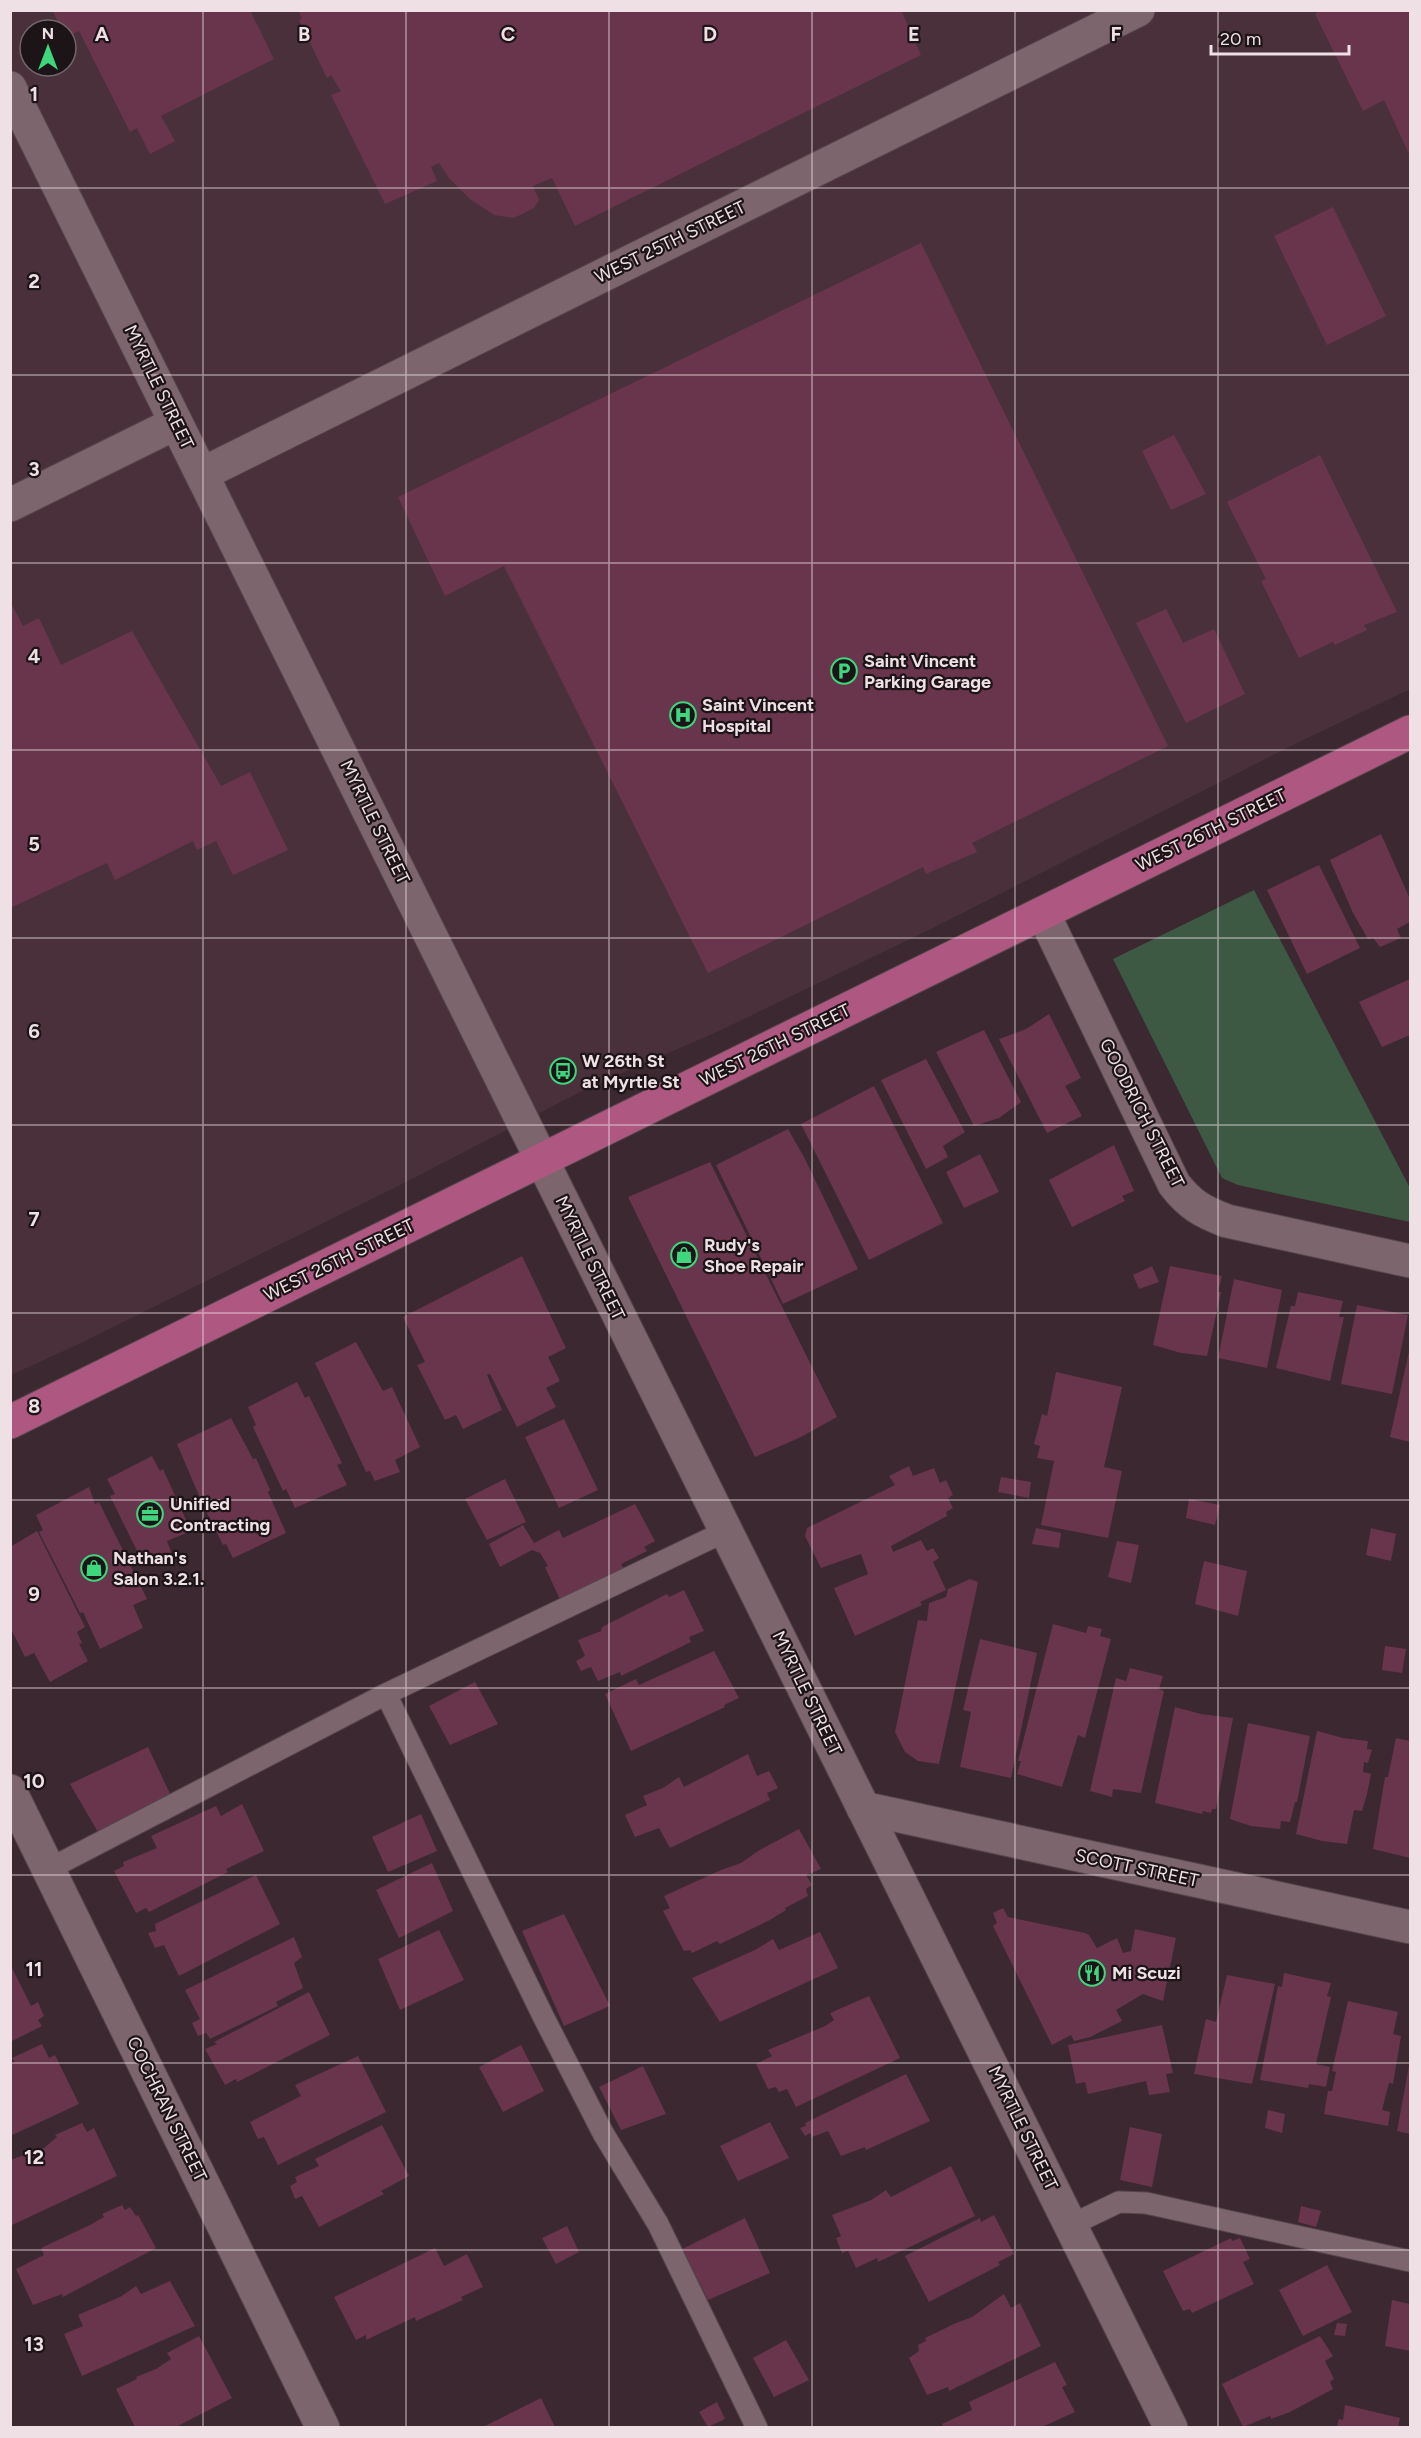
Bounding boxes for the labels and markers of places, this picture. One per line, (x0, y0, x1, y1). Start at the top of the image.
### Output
place label: Saint Vincent Parking Garage (864, 650, 991, 693)
parking icon: Saint Vincent Parking Garage (829, 656, 859, 686)
place label: Saint Vincent Hospital (702, 694, 814, 737)
hospital icon: Saint Vincent Hospital (668, 700, 698, 730)
place label: W 26th St at Myrtle St (582, 1050, 680, 1093)
bus stop icon: W 26th St at Myrtle St (548, 1056, 578, 1086)
place label: Rudy's Shoe Repair (704, 1234, 804, 1277)
shop icon: Rudy's Shoe Repair (669, 1240, 699, 1270)
place label: Unified Contracting (170, 1493, 270, 1536)
office icon: Unified Contracting (135, 1499, 165, 1529)
place label: Nathan's Salon 3.2.1. (113, 1547, 204, 1590)
shop icon: Nathan's Salon 3.2.1. (79, 1553, 109, 1583)
restaurant icon: Mi Scuzi (1077, 1958, 1107, 1988)
place label: Mi Scuzi (1112, 1962, 1181, 1984)

